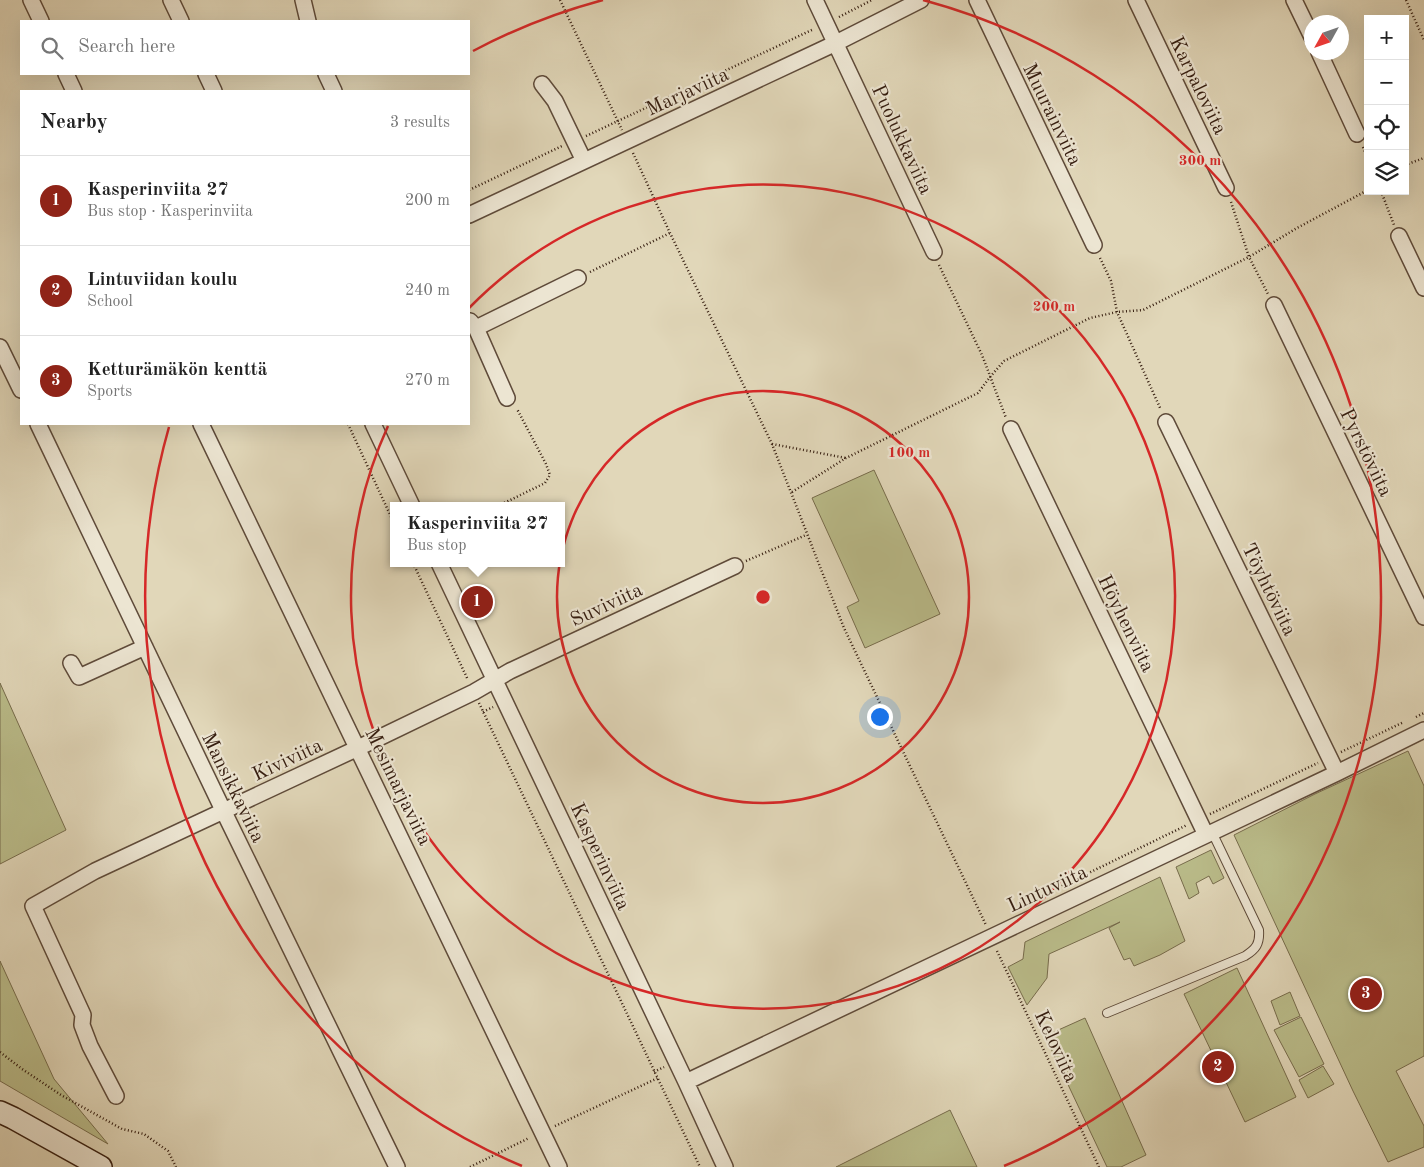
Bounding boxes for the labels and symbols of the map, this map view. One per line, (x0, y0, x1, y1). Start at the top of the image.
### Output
north arrow (1304, 15, 1349, 60)
street label: Karpaloviita (1165, 34, 1230, 138)
street label: Muurainviita (1018, 61, 1085, 169)
street label: Marjaviita (643, 65, 732, 121)
street label: Puolukkaviita (867, 82, 935, 198)
text: 300 m (1179, 154, 1221, 169)
text: 200 m (1033, 300, 1075, 315)
street label: Pyrstöviita (1335, 406, 1395, 500)
text: 100 m (888, 446, 930, 461)
street label: Töyhtöviita (1237, 541, 1299, 639)
street label: Höyhenviita (1093, 572, 1157, 676)
street label: Suviviita (568, 580, 646, 631)
pin: 1 (461, 583, 493, 621)
centre of rings (754, 588, 772, 606)
your location (867, 704, 893, 730)
street label: Mesimarjaviita (360, 725, 434, 849)
street label: Mansikkaviita (197, 730, 268, 846)
street label: Kiviviita (250, 736, 326, 786)
street label: Kasperinviita (566, 800, 633, 914)
street label: Lintuviita (1005, 863, 1091, 917)
pin: 3 (1350, 975, 1382, 1013)
street label: Keloviita (1030, 1008, 1081, 1086)
pin: 2 (1202, 1048, 1234, 1086)

